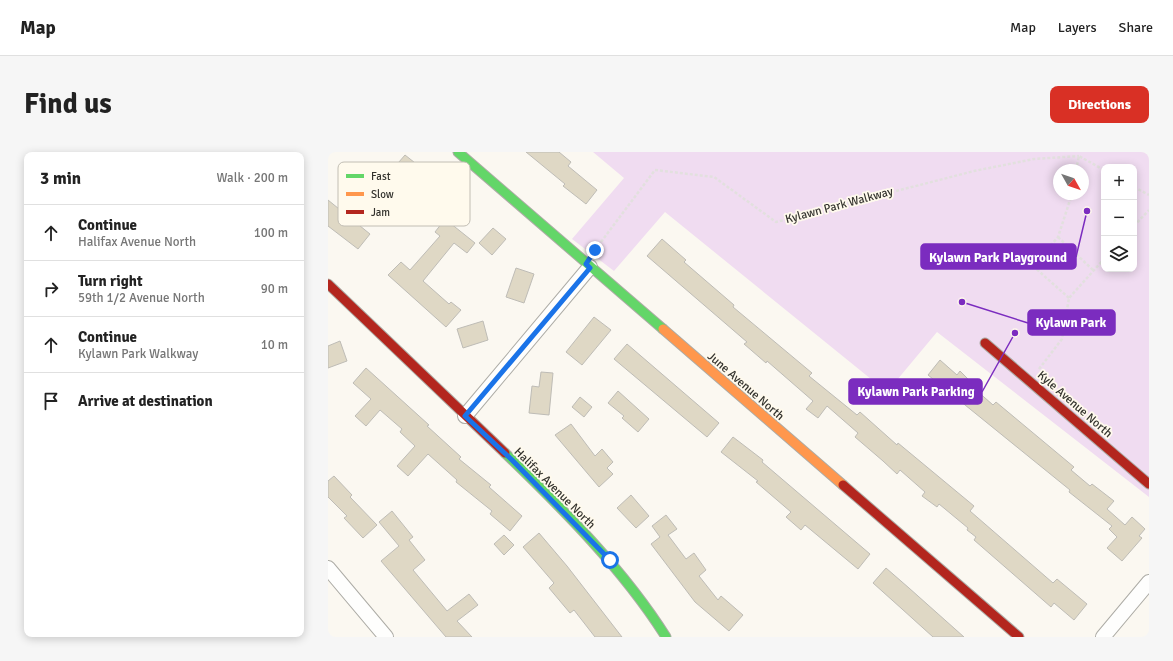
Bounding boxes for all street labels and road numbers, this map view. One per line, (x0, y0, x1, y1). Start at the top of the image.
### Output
street label: Kylawn Park Walkway (784, 184, 895, 227)
street label: June Avenue North (704, 349, 787, 424)
street label: Kyle Avenue North (1034, 368, 1115, 441)
street label: Halifax Avenue North (511, 444, 599, 532)

